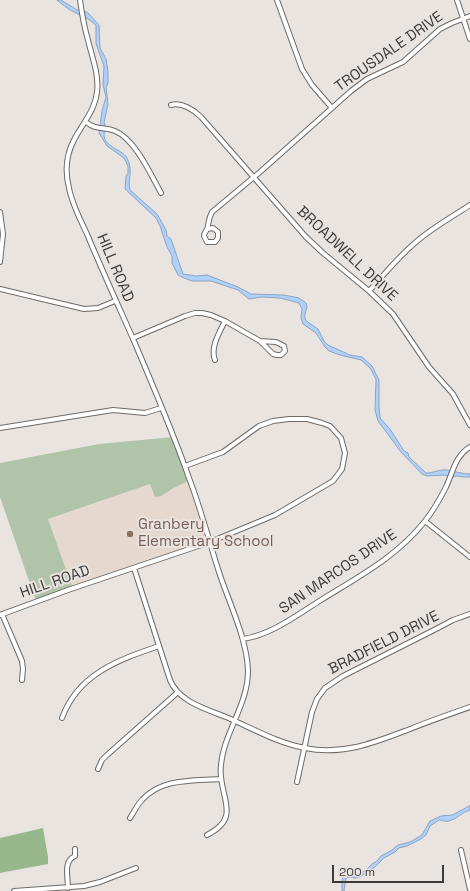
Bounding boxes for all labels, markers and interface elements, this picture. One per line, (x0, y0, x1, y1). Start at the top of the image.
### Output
street label: TROUSDALE DRIVE (331, 8, 447, 96)
street label: BROADWELL DRIVE (293, 203, 401, 305)
street label: HILL ROAD (93, 231, 137, 305)
place label: Granbery Elementary School (138, 516, 274, 551)
street label: SAN MARCOS DRIVE (276, 526, 400, 618)
marker: Granbery Elementary School (125, 529, 135, 539)
street label: HILL ROAD (18, 562, 92, 602)
street label: BRADFIELD DRIVE (326, 607, 442, 679)
scale bar (334, 857, 446, 883)
text: 200 m (339, 864, 375, 880)

